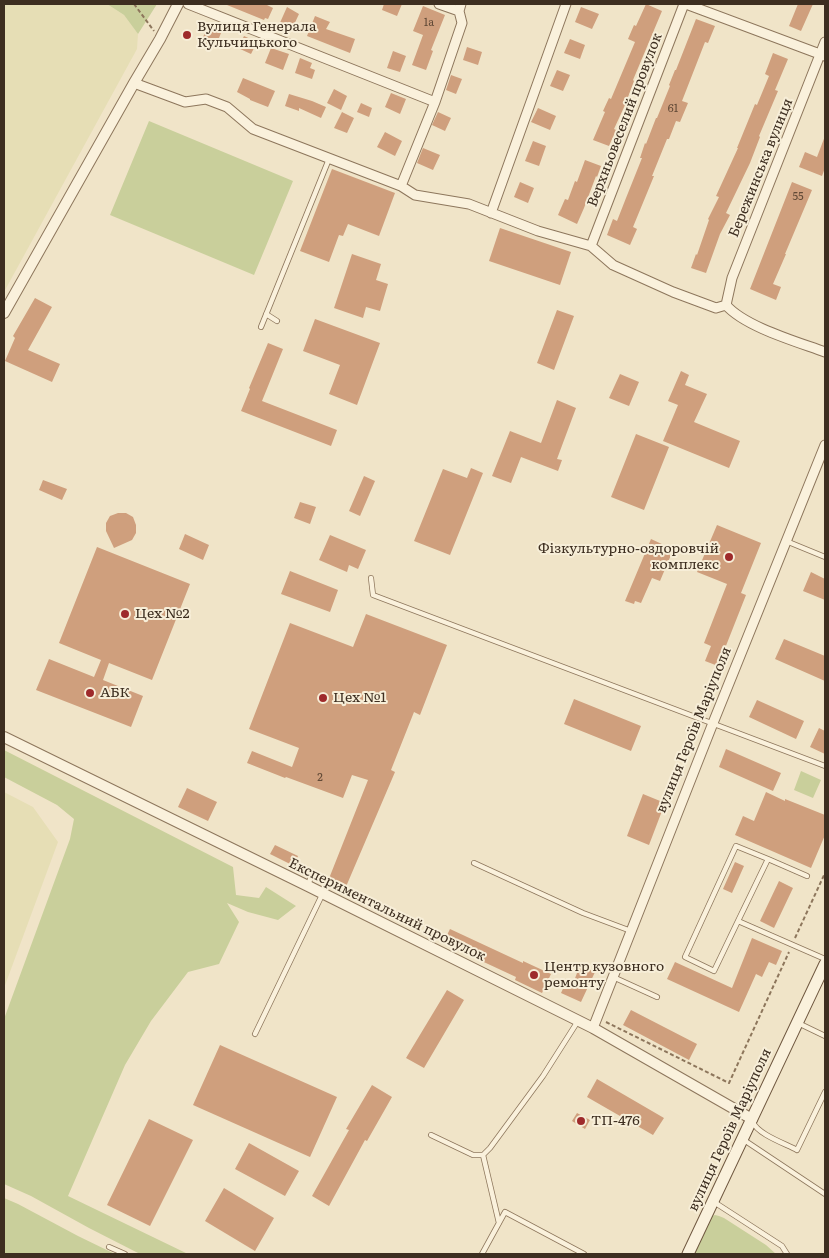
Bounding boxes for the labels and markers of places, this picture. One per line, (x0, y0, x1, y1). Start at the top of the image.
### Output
place label: Вулиця Генерала Кульчицького (197, 19, 316, 52)
marker: Вулиця Генерала Кульчицького (181, 29, 193, 41)
place label: Фізкультурно-оздоровчій комплекс (538, 541, 719, 574)
marker: Фізкультурно-оздоровчій комплекс (723, 551, 735, 563)
place label: Цех №2 (135, 606, 190, 622)
marker: Цех №2 (119, 608, 131, 620)
place label: АБК (100, 685, 130, 701)
marker: АБК (84, 687, 96, 699)
place label: Цех №1 (333, 690, 386, 706)
marker: Цех №1 (317, 692, 329, 704)
place label: Центр кузовного ремонту (544, 959, 664, 992)
marker: Центр кузовного ремонту (528, 969, 540, 981)
place label: ТП-476 (591, 1113, 640, 1129)
marker: ТП-476 (575, 1115, 587, 1127)

